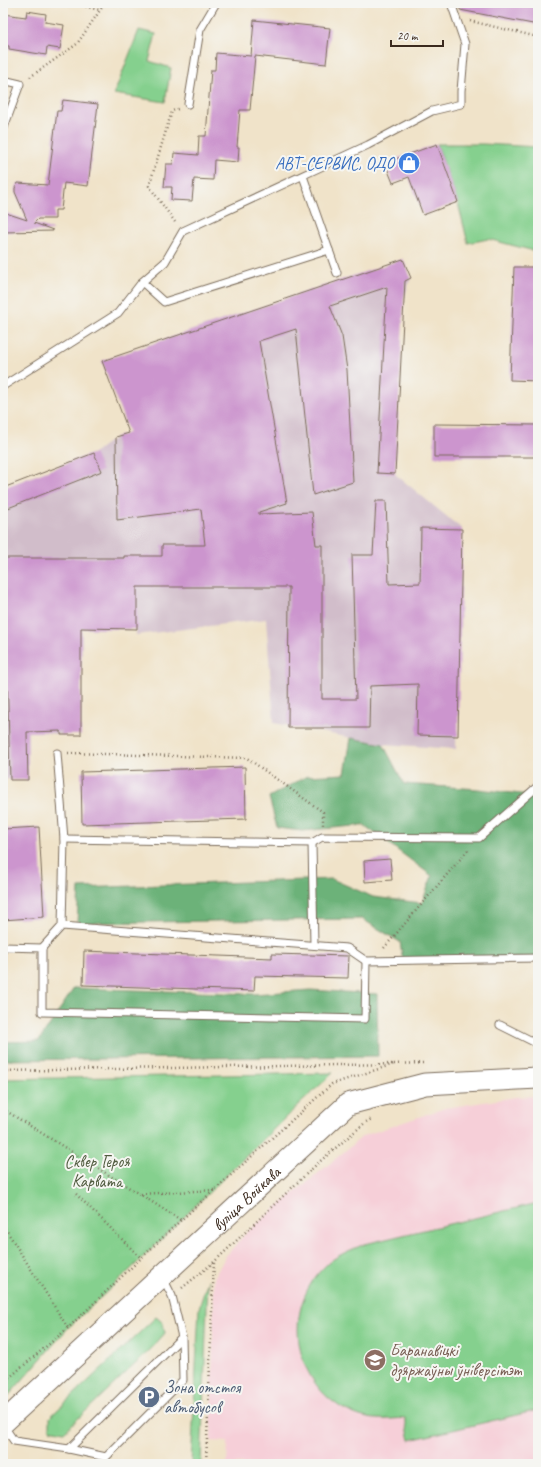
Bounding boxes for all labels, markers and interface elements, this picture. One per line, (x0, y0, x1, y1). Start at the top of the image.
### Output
scale bar (391, 22, 443, 48)
text: 20 m (397, 28, 419, 44)
shop icon: АВТ-СЕРВИС, ОДО (396, 150, 422, 176)
place label: АВТ-СЕРВИС, ОДО (275, 153, 396, 174)
park label: Сквер Героя Карвата (65, 1151, 130, 1192)
street label: вуліца Войкава (208, 1161, 286, 1235)
place label: Баранавіцкі дзяржаўны ўніверсітэт (390, 1340, 523, 1382)
school or university icon: Баранавіцкі дзяржаўны ўніверсітэт (362, 1347, 388, 1373)
place label: Зона отстоя автобусов (164, 1377, 242, 1418)
parking icon: Зона отстоя автобусов (136, 1384, 162, 1410)

